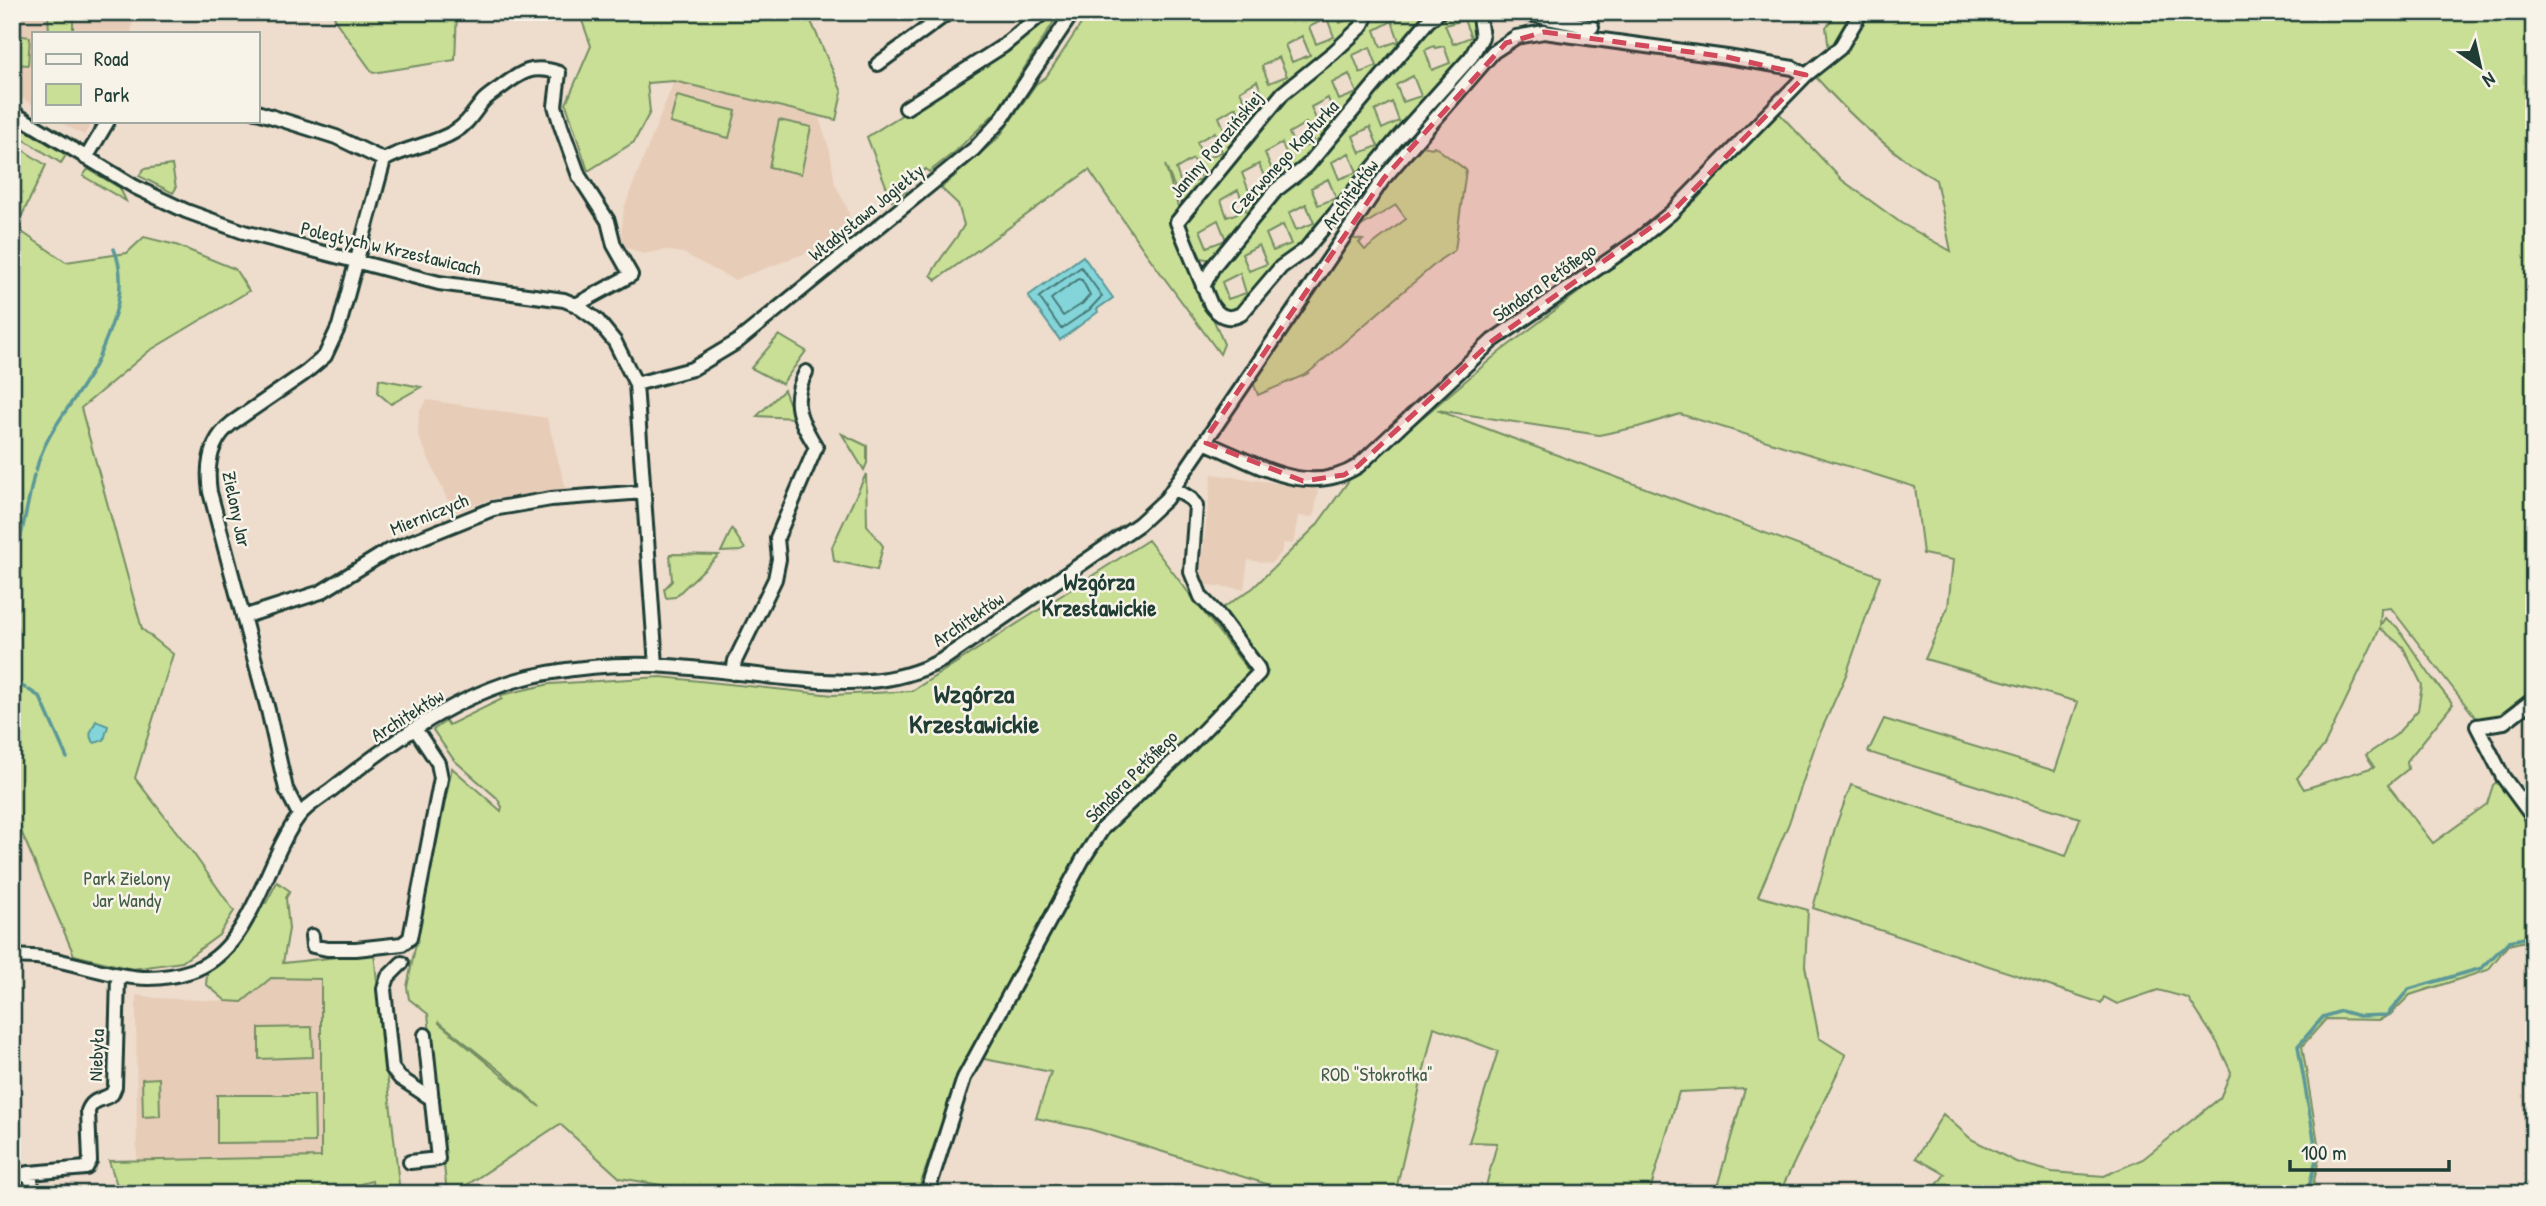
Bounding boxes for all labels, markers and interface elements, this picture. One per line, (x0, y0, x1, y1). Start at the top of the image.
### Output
legend (32, 32, 259, 122)
north arrow (2444, 32, 2514, 102)
text: Road (94, 44, 128, 73)
text: N (2478, 66, 2501, 94)
text: Park (94, 80, 129, 109)
street label: Janiny Porazińskiej (1164, 85, 1268, 203)
street label: Czerwonego Kapturka (1224, 93, 1345, 220)
street label: Architektów (1316, 153, 1384, 234)
street label: Władysława Jagiełły (803, 157, 929, 267)
street label: Poległych w Krzesławicach (298, 215, 484, 281)
street label: Sándora Petőfiego (1487, 236, 1601, 327)
street label: Zielony Jar (216, 469, 258, 550)
street label: Mierniczych (386, 487, 472, 541)
district label: Wzgórza Krzesławickie (1041, 566, 1157, 623)
street label: Architektów (927, 585, 1009, 652)
district label: Wzgórza Krzesławickie (909, 676, 1040, 741)
street label: Architektów (366, 682, 448, 748)
street label: Sándora Petőfiego (1079, 724, 1183, 828)
park label: Park Zielony Jar Wandy (84, 865, 170, 913)
street label: Niebyła (82, 1028, 110, 1082)
park label: ROD "Stokrotka" (1321, 1061, 1433, 1087)
scale bar (2290, 1129, 2450, 1173)
text: 100 m (2301, 1138, 2347, 1167)

